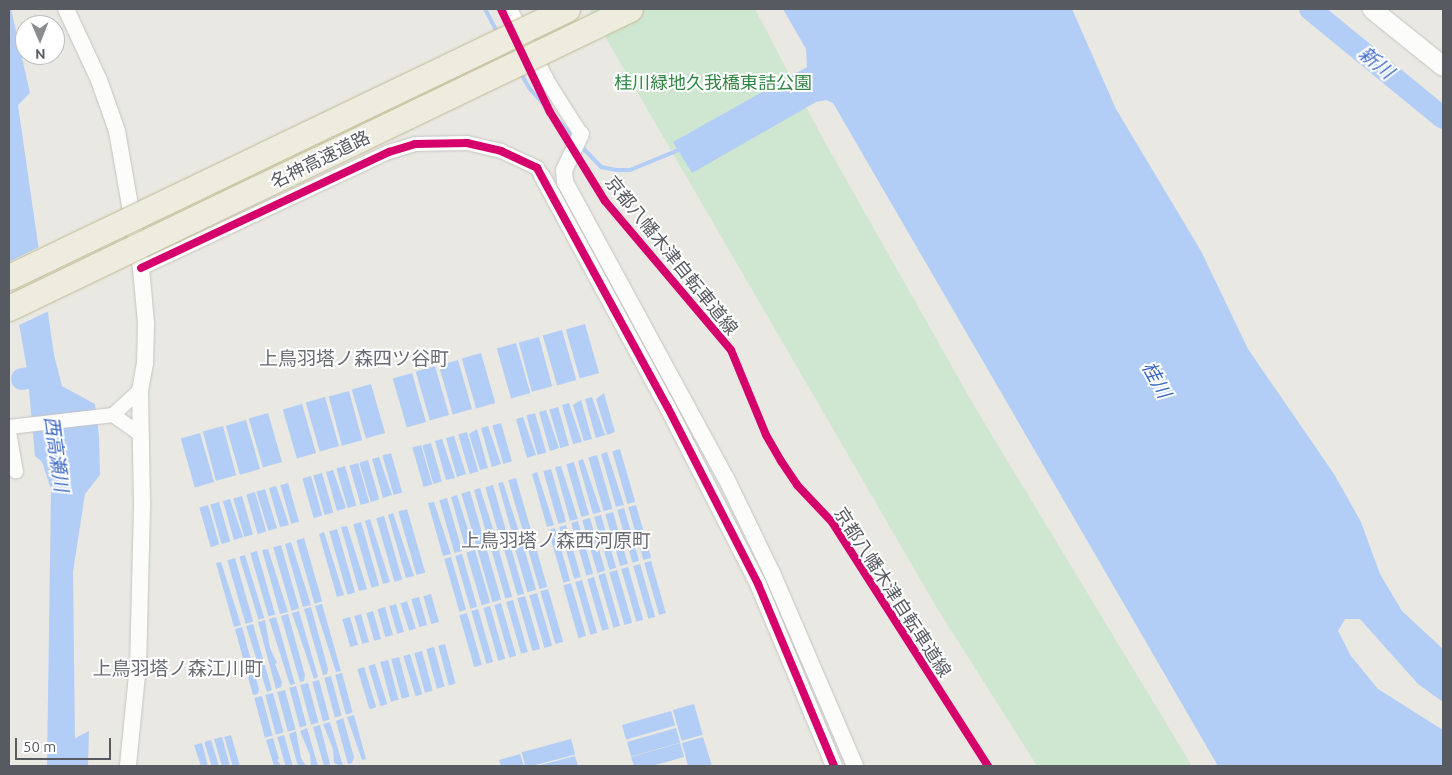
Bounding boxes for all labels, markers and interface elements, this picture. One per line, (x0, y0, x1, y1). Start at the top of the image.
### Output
north arrow (15, 15, 65, 65)
water label: 新川 (1354, 42, 1398, 84)
text: N (35, 46, 46, 62)
park label: 桂川緑地久我橋東詰公園 (614, 71, 812, 93)
street label: 名神高速道路 (267, 126, 373, 192)
street label: 京都八幡木津自転車道線 (601, 171, 743, 339)
district label: 上鳥羽塔ノ森四ツ谷町 (259, 348, 449, 370)
water label: 桂川 (1137, 358, 1175, 402)
water label: 西高瀬川 (39, 415, 73, 493)
street label: 京都八幡木津自転車道線 (830, 503, 956, 681)
district label: 上鳥羽塔ノ森西河原町 (461, 530, 651, 552)
district label: 上鳥羽塔ノ森江川町 (93, 658, 263, 680)
scale bar (18, 728, 114, 760)
text: 50 m (23, 738, 56, 755)

